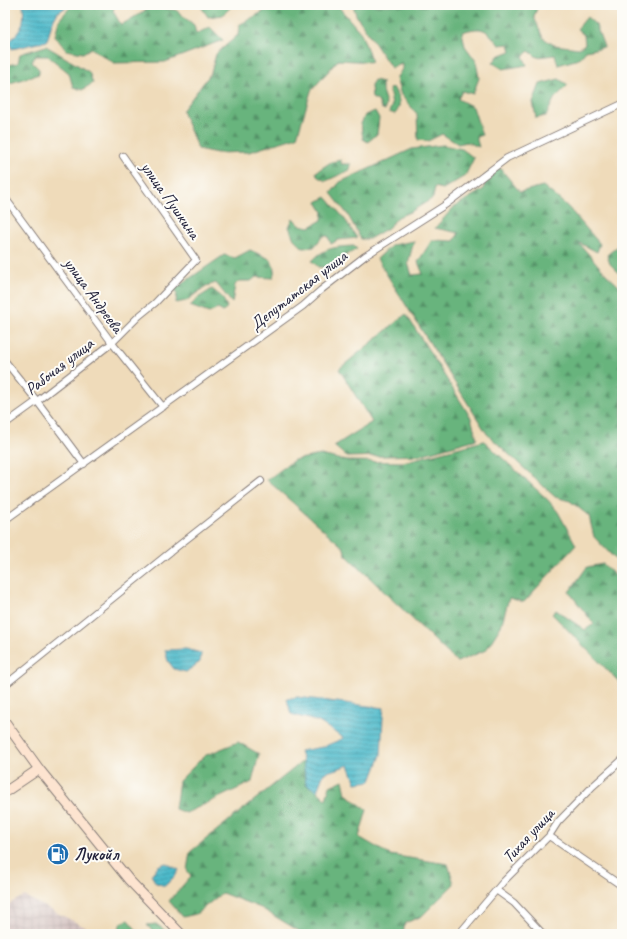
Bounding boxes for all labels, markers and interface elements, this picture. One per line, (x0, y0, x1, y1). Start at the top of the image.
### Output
street label: улица Пушкина (136, 157, 206, 245)
street label: Депутатская улица (245, 245, 352, 335)
street label: улица Андреева (59, 253, 129, 339)
street label: Рабочая улица (21, 332, 99, 400)
street label: Тихая улица (498, 802, 560, 867)
fuel station icon: Лукойл (45, 841, 71, 867)
place label: Лукойл (74, 844, 120, 865)

